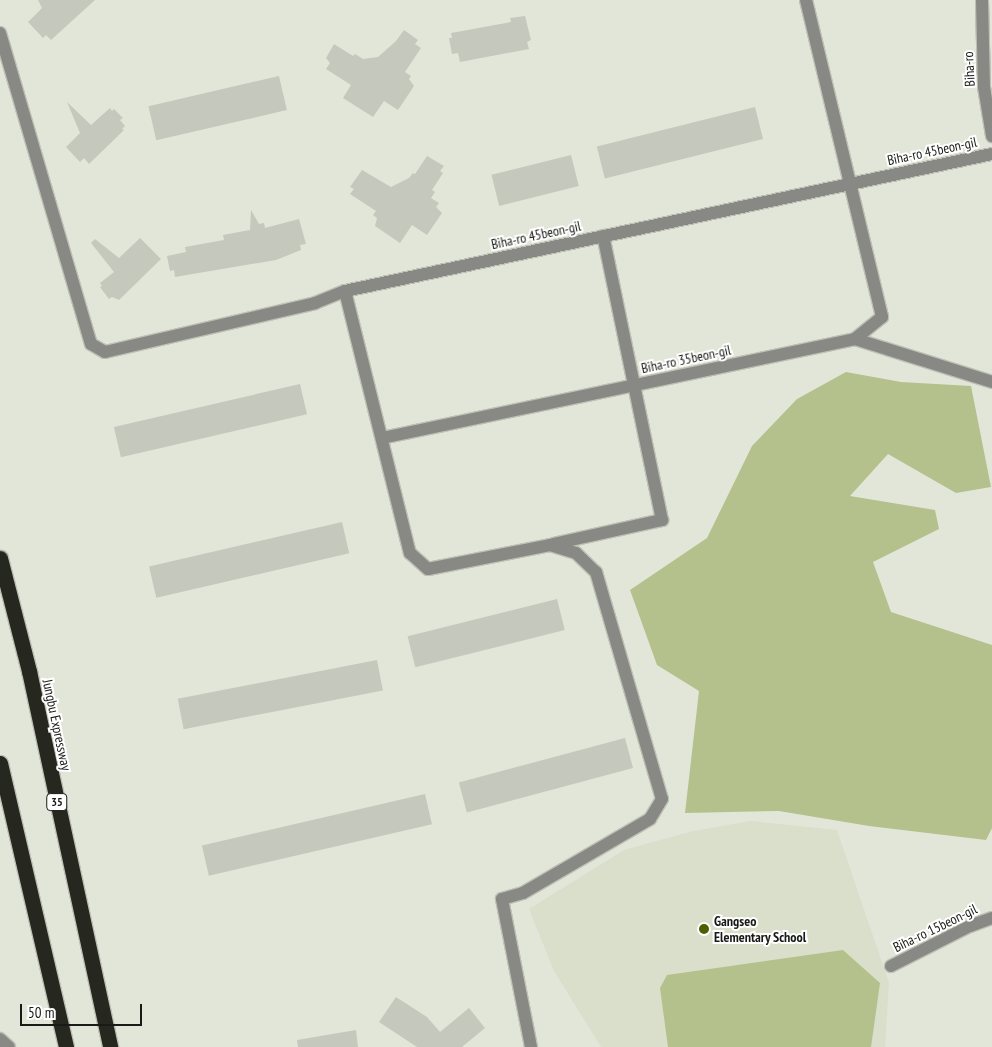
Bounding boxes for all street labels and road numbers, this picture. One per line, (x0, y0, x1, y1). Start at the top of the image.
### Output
street label: Biha-ro (960, 51, 978, 87)
street label: Biha-ro 45beon-gil (886, 133, 978, 169)
street label: Biha-ro 45beon-gil (490, 217, 582, 253)
street label: Biha-ro 35beon-gil (640, 341, 732, 377)
street label: Jungbu Expressway (39, 678, 75, 772)
road number: 35 (46, 792, 68, 812)
street label: Biha-ro 15beon-gil (890, 900, 980, 956)

